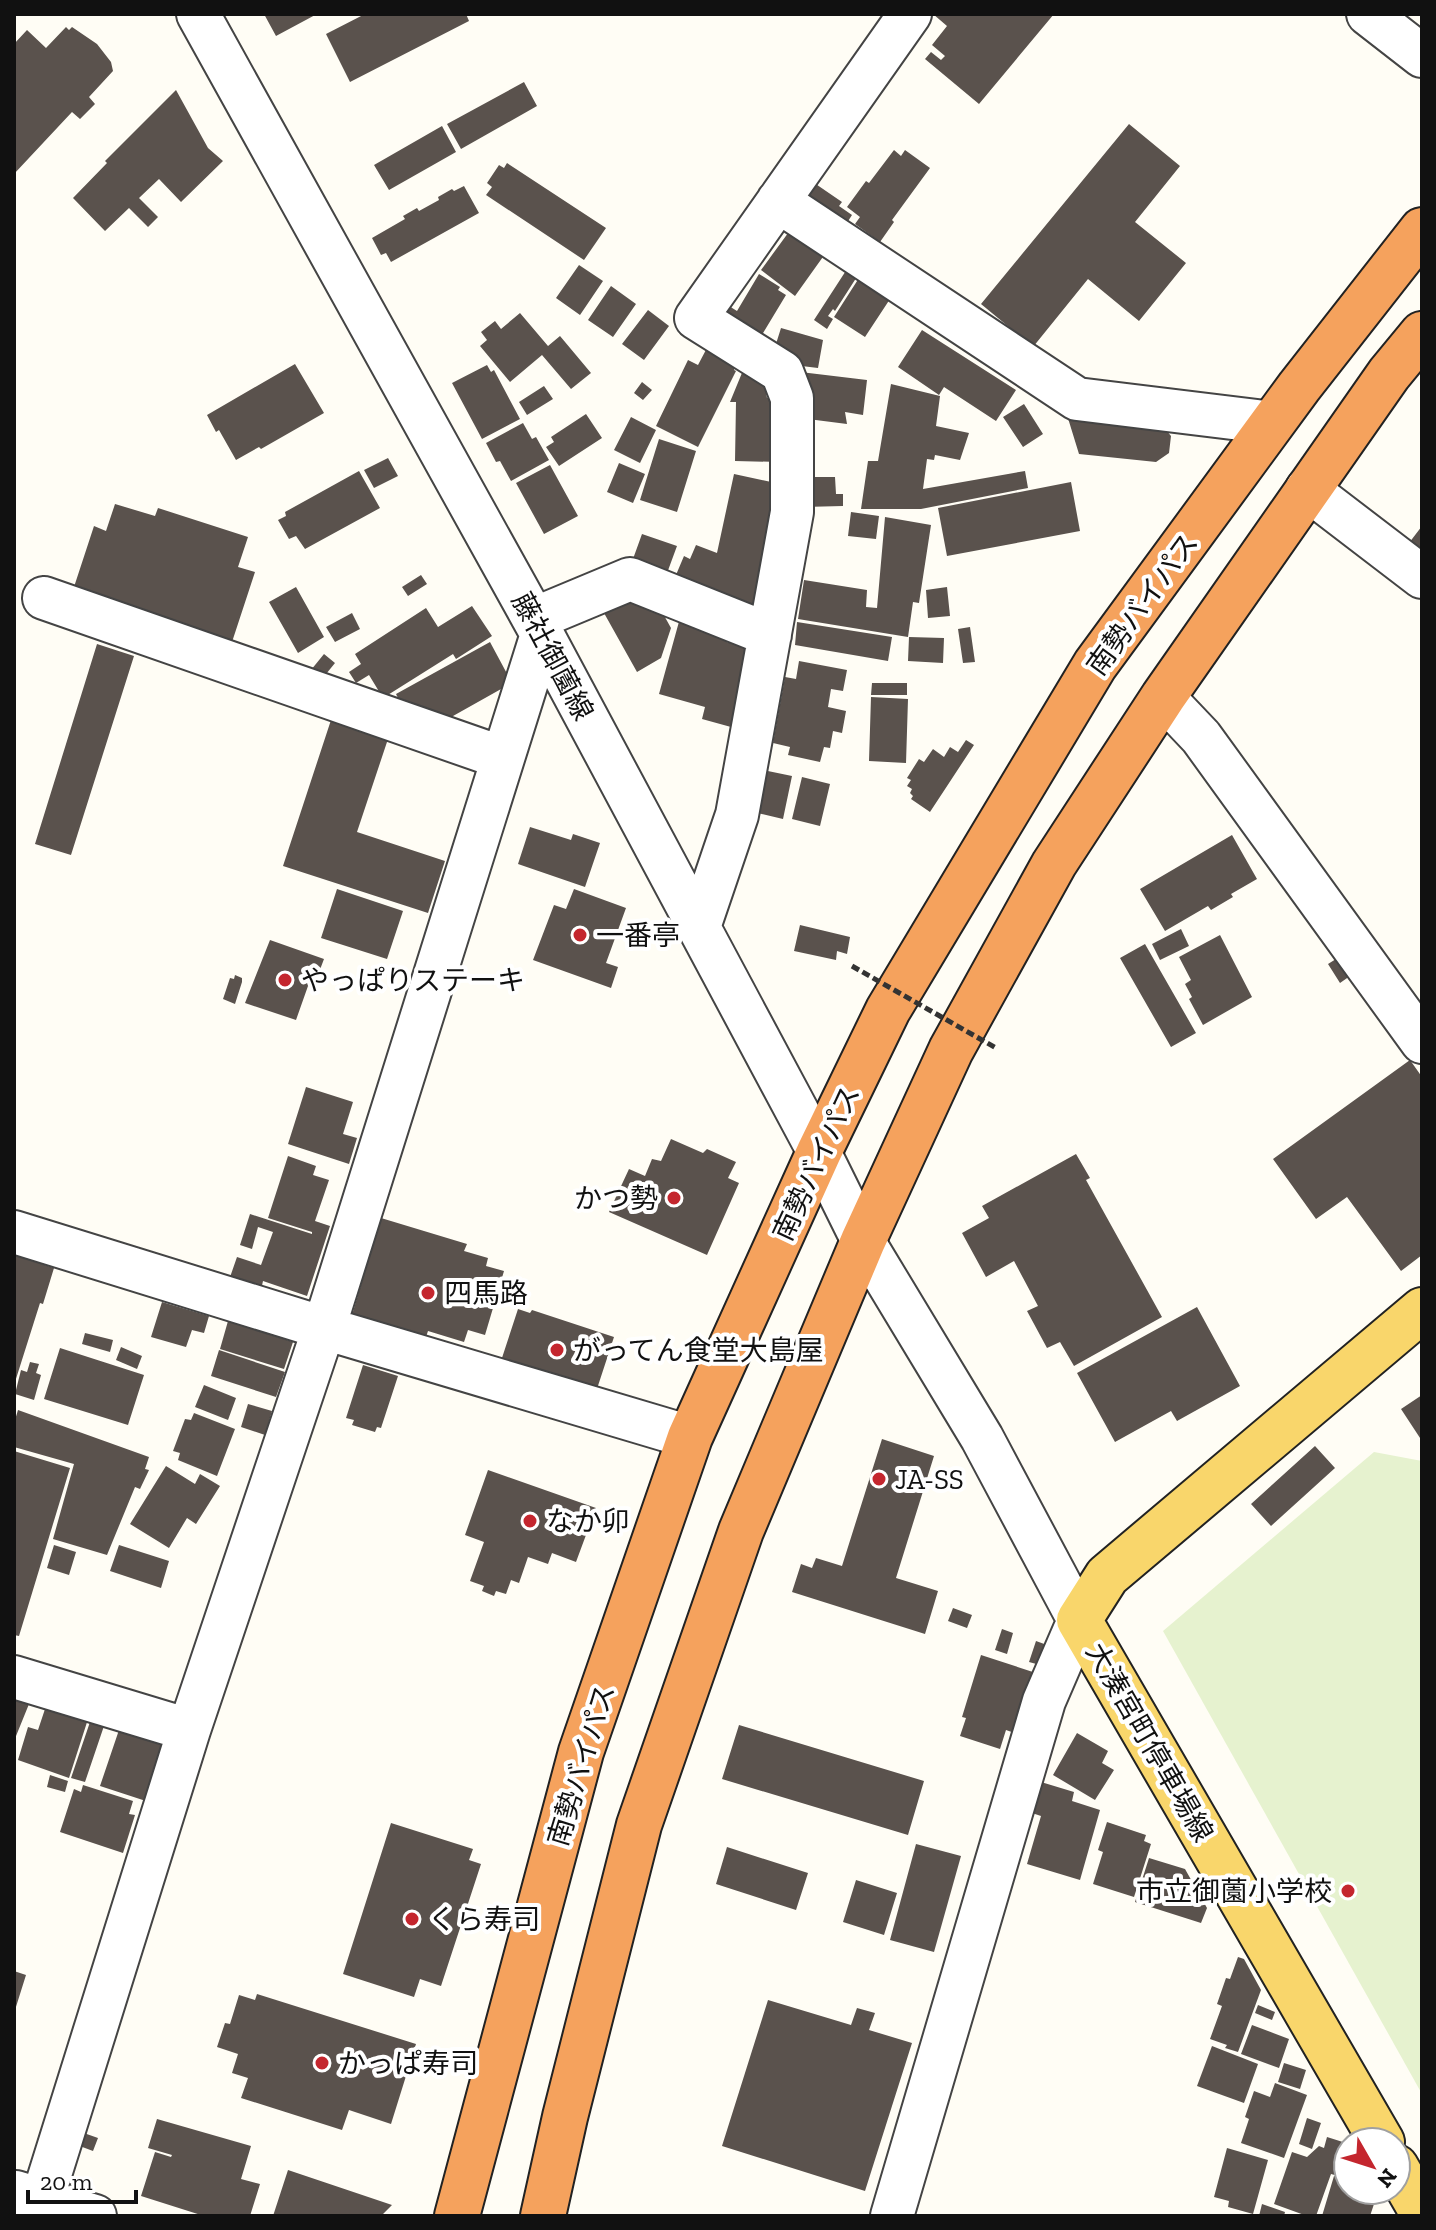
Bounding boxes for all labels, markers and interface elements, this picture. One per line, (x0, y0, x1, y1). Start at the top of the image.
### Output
street label: 南勢バイパス (1080, 527, 1205, 682)
street label: 藤社御薗線 (505, 587, 600, 726)
place label: 一番亭 (596, 919, 680, 952)
marker: 一番亭 (571, 926, 589, 944)
place label: やっぱりステーキ (301, 964, 525, 997)
marker: やっぱりステーキ (276, 971, 294, 989)
street label: 南勢バイパス (766, 1080, 867, 1246)
place label: かつ勢 (574, 1182, 658, 1215)
marker: かつ勢 (665, 1189, 683, 1207)
place label: 四馬路 (444, 1277, 528, 1310)
marker: 四馬路 (419, 1284, 437, 1302)
place label: がってん食堂大島屋 (573, 1334, 824, 1367)
marker: がってん食堂大島屋 (548, 1341, 566, 1359)
place label: JA-SS (895, 1463, 964, 1496)
marker: JA-SS (870, 1470, 888, 1488)
place label: なか卯 (546, 1505, 630, 1538)
marker: なか卯 (521, 1512, 539, 1530)
street label: 大湊宮町停車場線 (1079, 1637, 1220, 1848)
street label: 南勢バイパス (541, 1680, 622, 1850)
place label: 市立御薗小学校 (1136, 1875, 1332, 1908)
marker: 市立御薗小学校 (1339, 1882, 1357, 1900)
place label: くら寿司 (428, 1903, 540, 1936)
marker: くら寿司 (403, 1910, 421, 1928)
place label: かっぱ寿司 (338, 2047, 478, 2080)
marker: かっぱ寿司 (313, 2054, 331, 2072)
north arrow (1332, 2126, 1412, 2206)
scale bar (28, 2154, 136, 2204)
text: N (1371, 2163, 1403, 2193)
text: 20 m (40, 2167, 93, 2196)

